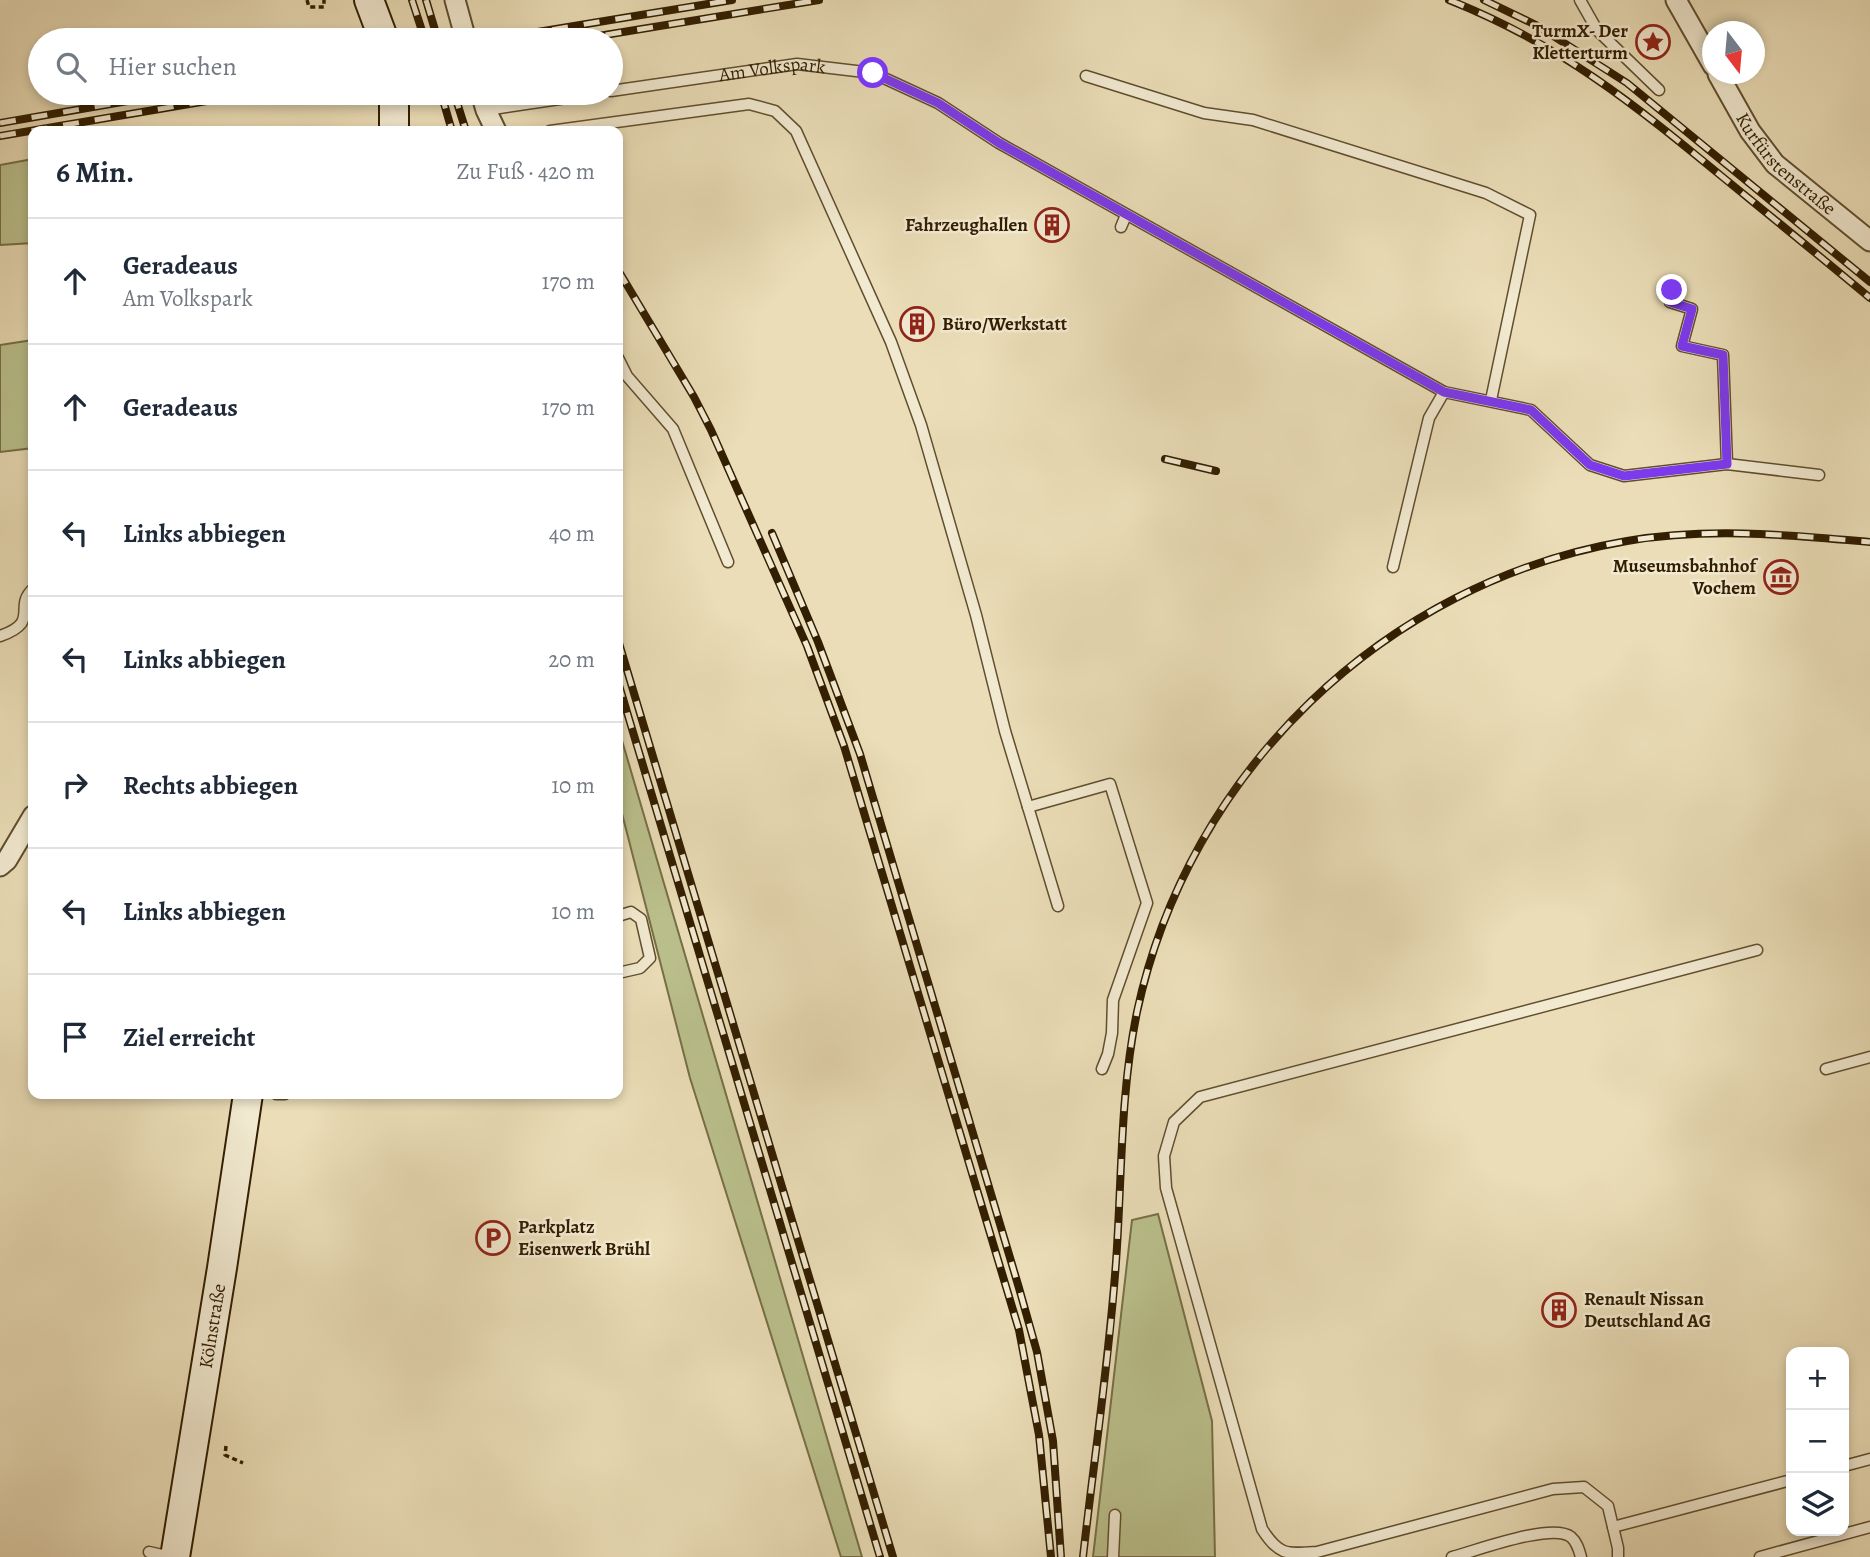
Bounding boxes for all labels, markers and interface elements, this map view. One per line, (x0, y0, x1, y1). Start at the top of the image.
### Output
place label: TurmX- Der Kletterturm (1532, 18, 1628, 66)
north arrow (1702, 21, 1765, 84)
place icon: TurmX- Der Kletterturm (1634, 23, 1672, 61)
search box (28, 28, 623, 105)
icon: search (52, 48, 90, 86)
text: Hier suchen (108, 49, 237, 84)
street label: Am Volkspark (716, 51, 828, 88)
route start (857, 57, 888, 88)
street label: Kurfürstenstraße (1729, 108, 1841, 221)
text: 6 Min. (56, 152, 134, 192)
text: Zu Fuß · 420 m (456, 156, 595, 187)
building icon: Fahrzeughallen (1033, 206, 1071, 244)
place label: Fahrzeughallen (905, 212, 1028, 238)
text: Geradeaus (123, 248, 238, 283)
icon: ahead (56, 262, 94, 300)
text: 170 m (542, 266, 595, 297)
route end (1656, 274, 1687, 305)
text: Am Volkspark (123, 283, 253, 314)
building icon: Büro/Werkstatt (898, 305, 936, 343)
place label: Büro/Werkstatt (942, 311, 1068, 337)
icon: ahead (56, 388, 94, 426)
text: Geradeaus (123, 390, 238, 425)
text: 170 m (542, 392, 595, 423)
icon: left (56, 514, 94, 552)
text: Links abbiegen (123, 516, 286, 551)
text: 40 m (549, 518, 595, 549)
place label: Museumsbahnhof Vochem (1613, 553, 1759, 601)
museum icon: Museumsbahnhof Vochem (1762, 558, 1800, 596)
icon: left (56, 640, 94, 678)
text: Links abbiegen (123, 642, 286, 677)
text: 20 m (548, 644, 595, 675)
icon: right (56, 766, 94, 804)
text: Rechts abbiegen (123, 768, 298, 803)
text: 10 m (551, 770, 595, 801)
icon: left (56, 892, 94, 930)
text: Links abbiegen (123, 894, 286, 929)
text: 10 m (551, 896, 595, 927)
icon: arrive (56, 1018, 94, 1056)
text: Ziel erreicht (123, 1020, 256, 1055)
place label: Parkplatz Eisenwerk Brühl (518, 1214, 650, 1262)
parking icon: Parkplatz Eisenwerk Brühl (474, 1219, 512, 1257)
street label: Kölnstraße (193, 1282, 232, 1370)
place label: Renault Nissan Deutschland AG (1584, 1286, 1711, 1334)
building icon: Renault Nissan Deutschland AG (1540, 1291, 1578, 1329)
map controls (1786, 1347, 1849, 1536)
button: + (1786, 1347, 1849, 1410)
button: − (1786, 1410, 1849, 1473)
button: layers (1786, 1473, 1849, 1536)

